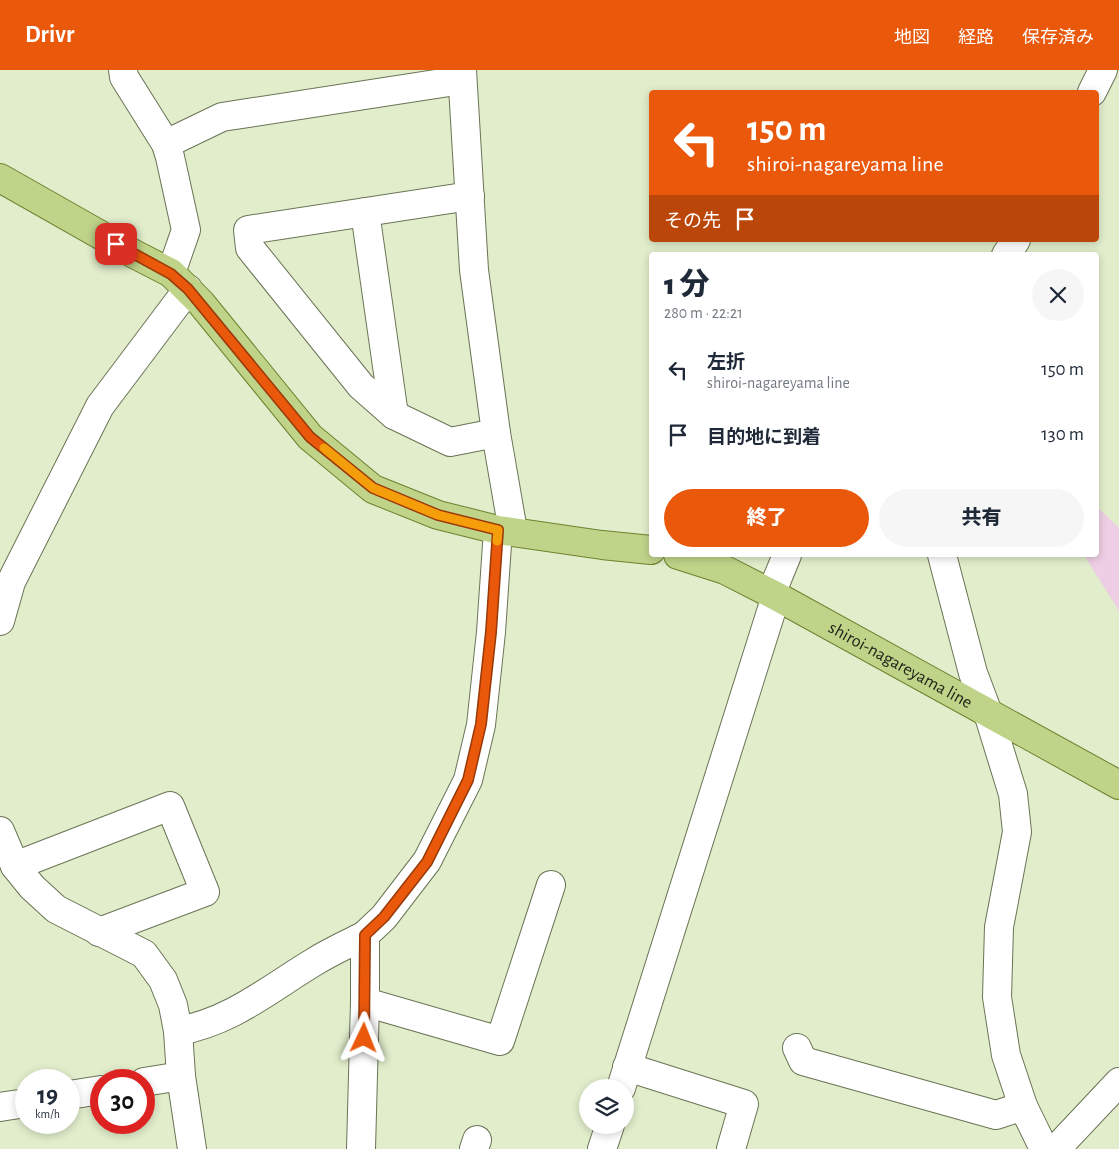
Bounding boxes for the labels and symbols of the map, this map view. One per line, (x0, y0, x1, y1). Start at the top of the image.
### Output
pin (95, 223, 137, 265)
street label: shiroi-nagareyama line (825, 619, 975, 712)
position arrow (337, 1011, 389, 1063)
speed limit sign: 30 (90, 1069, 155, 1134)

